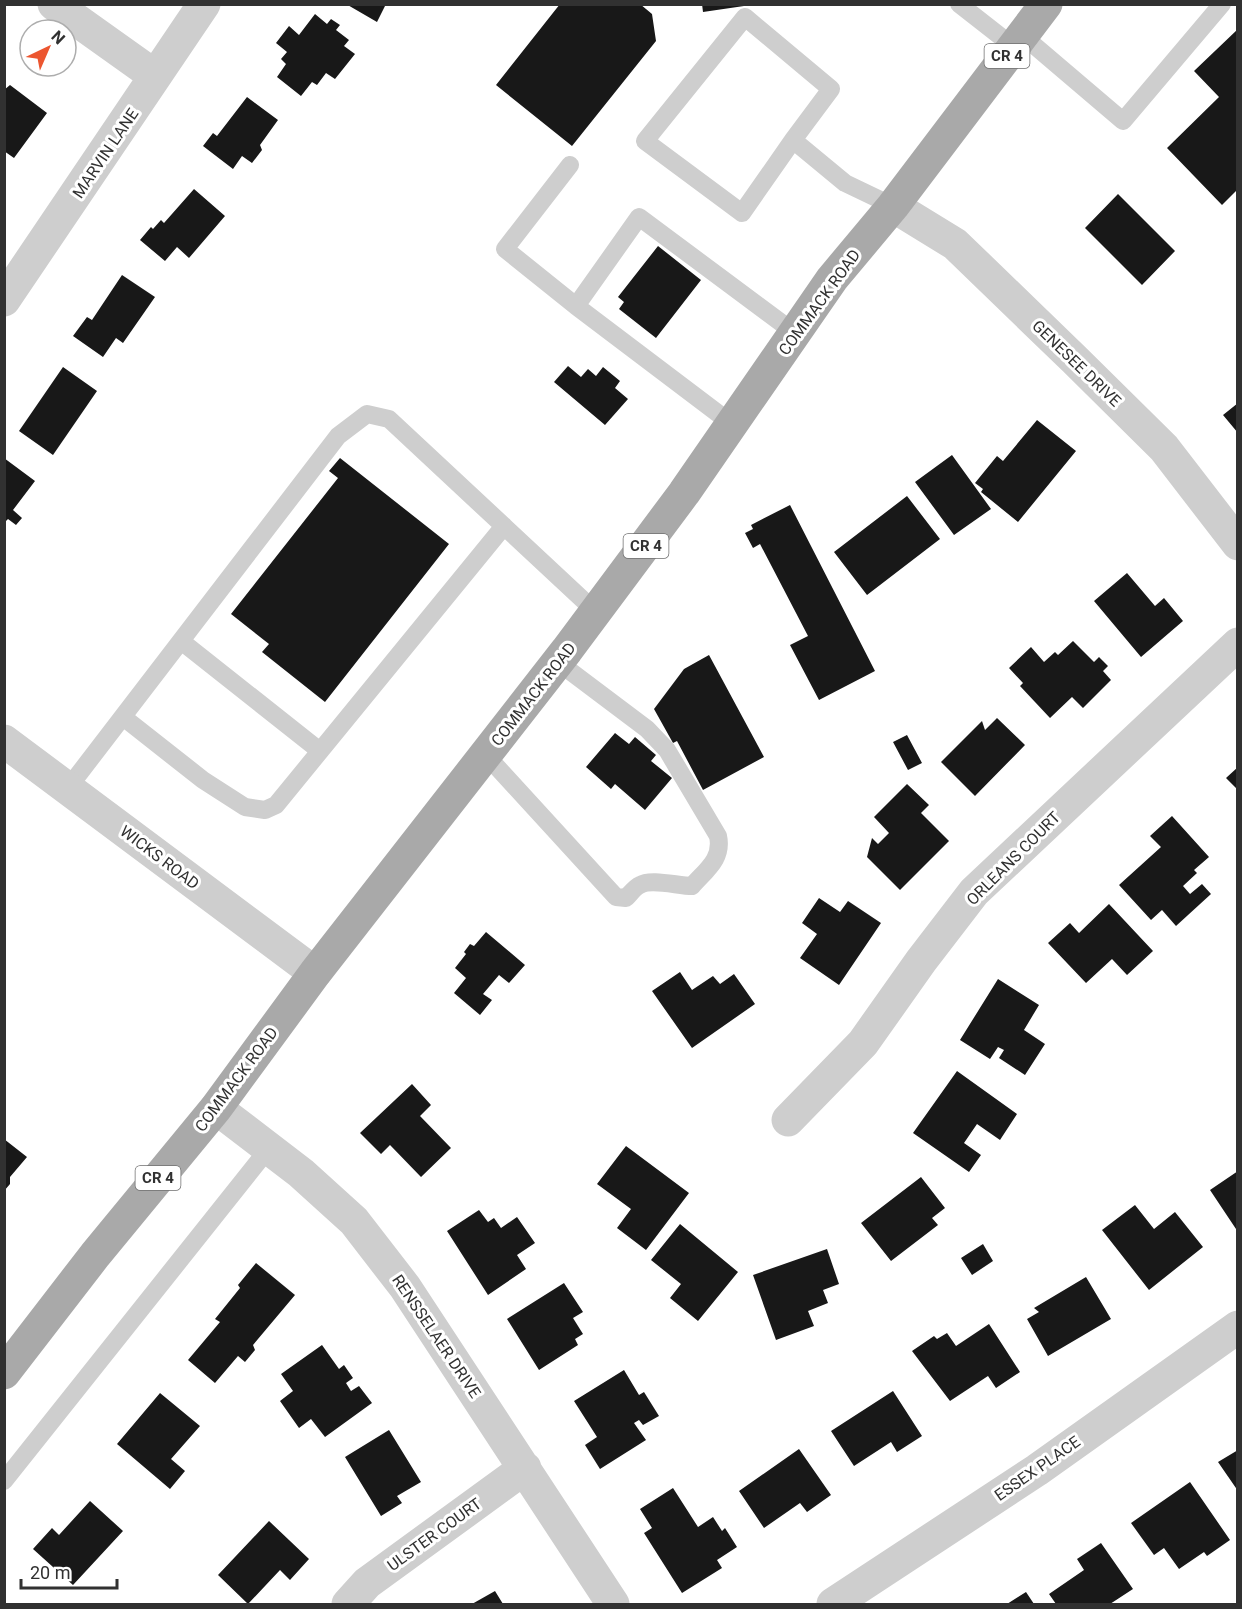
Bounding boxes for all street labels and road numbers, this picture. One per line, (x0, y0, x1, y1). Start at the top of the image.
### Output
road number: CR 4 (984, 44, 1030, 68)
street label: MARVIN LANE (68, 105, 142, 202)
street label: COMMACK ROAD (775, 246, 864, 359)
street label: GENESEE DRIVE (1028, 316, 1125, 411)
road number: CR 4 (624, 534, 668, 558)
street label: COMMACK ROAD (487, 639, 580, 750)
street label: ORLEANS COURT (963, 807, 1064, 909)
street label: WICKS ROAD (116, 821, 203, 893)
street label: COMMACK ROAD (191, 1023, 282, 1135)
road number: CR 4 (136, 1166, 180, 1190)
street label: RENSSELAER DRIVE (388, 1271, 485, 1402)
street label: ESSEX PLACE (991, 1432, 1084, 1505)
street label: ULSTER COURT (384, 1494, 485, 1575)

